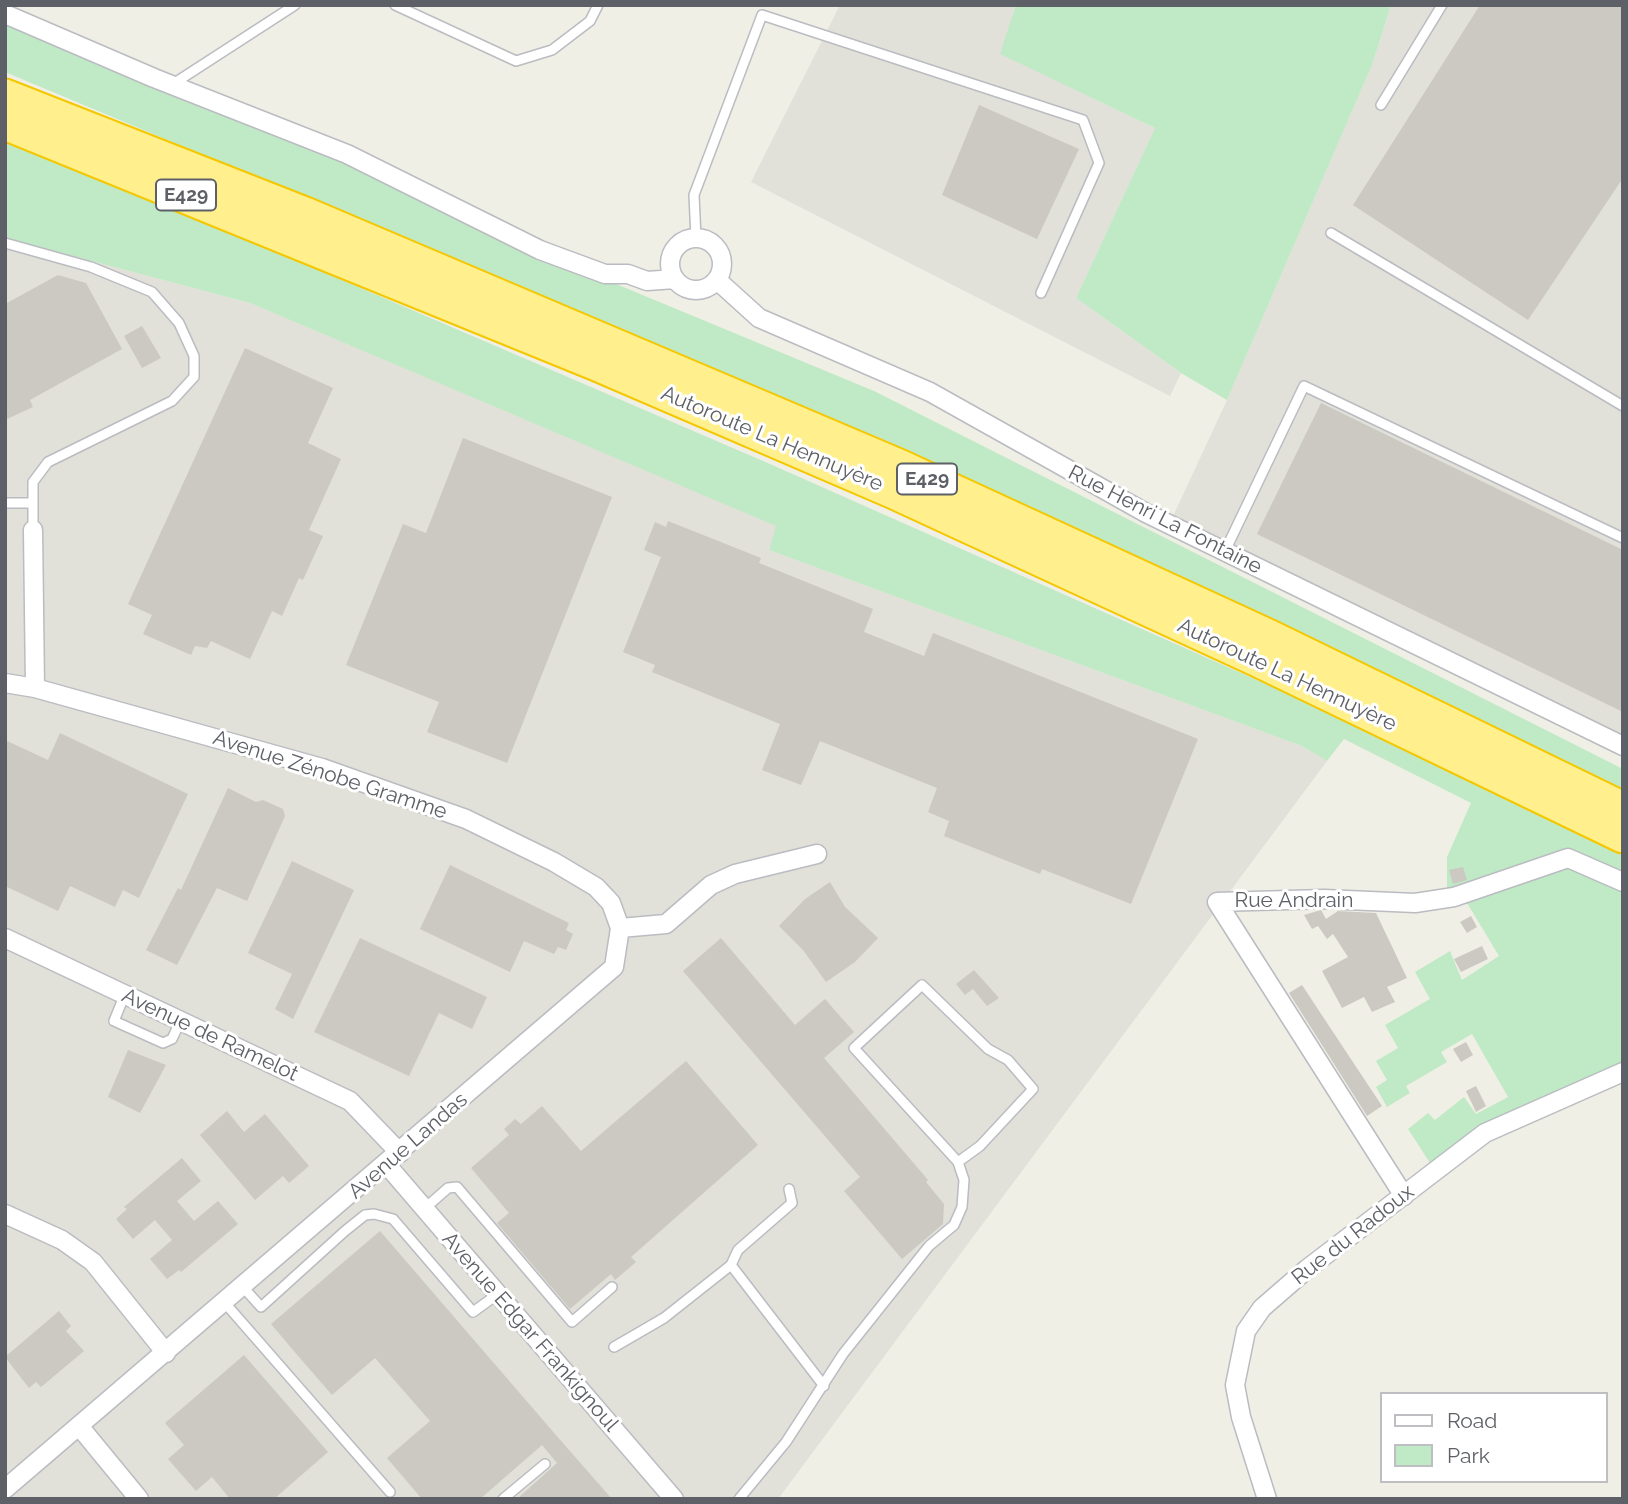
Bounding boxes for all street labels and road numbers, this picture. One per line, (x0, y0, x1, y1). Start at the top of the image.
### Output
road number: E429 (156, 180, 216, 210)
street label: Autoroute La Hennuyère (657, 381, 887, 497)
street label: Rue Henri La Fontaine (1064, 460, 1266, 580)
road number: E429 (897, 464, 957, 494)
street label: Autoroute La Hennuyère (1174, 613, 1400, 737)
street label: Avenue Zénobe Gramme (210, 725, 450, 825)
street label: Rue Andrain (1235, 888, 1353, 914)
street label: Avenue de Ramelot (118, 983, 302, 1087)
street label: Avenue Landas (343, 1087, 473, 1205)
street label: Rue du Radoux (1287, 1179, 1419, 1291)
street label: Avenue Edgar Frankignoul (437, 1227, 623, 1437)

